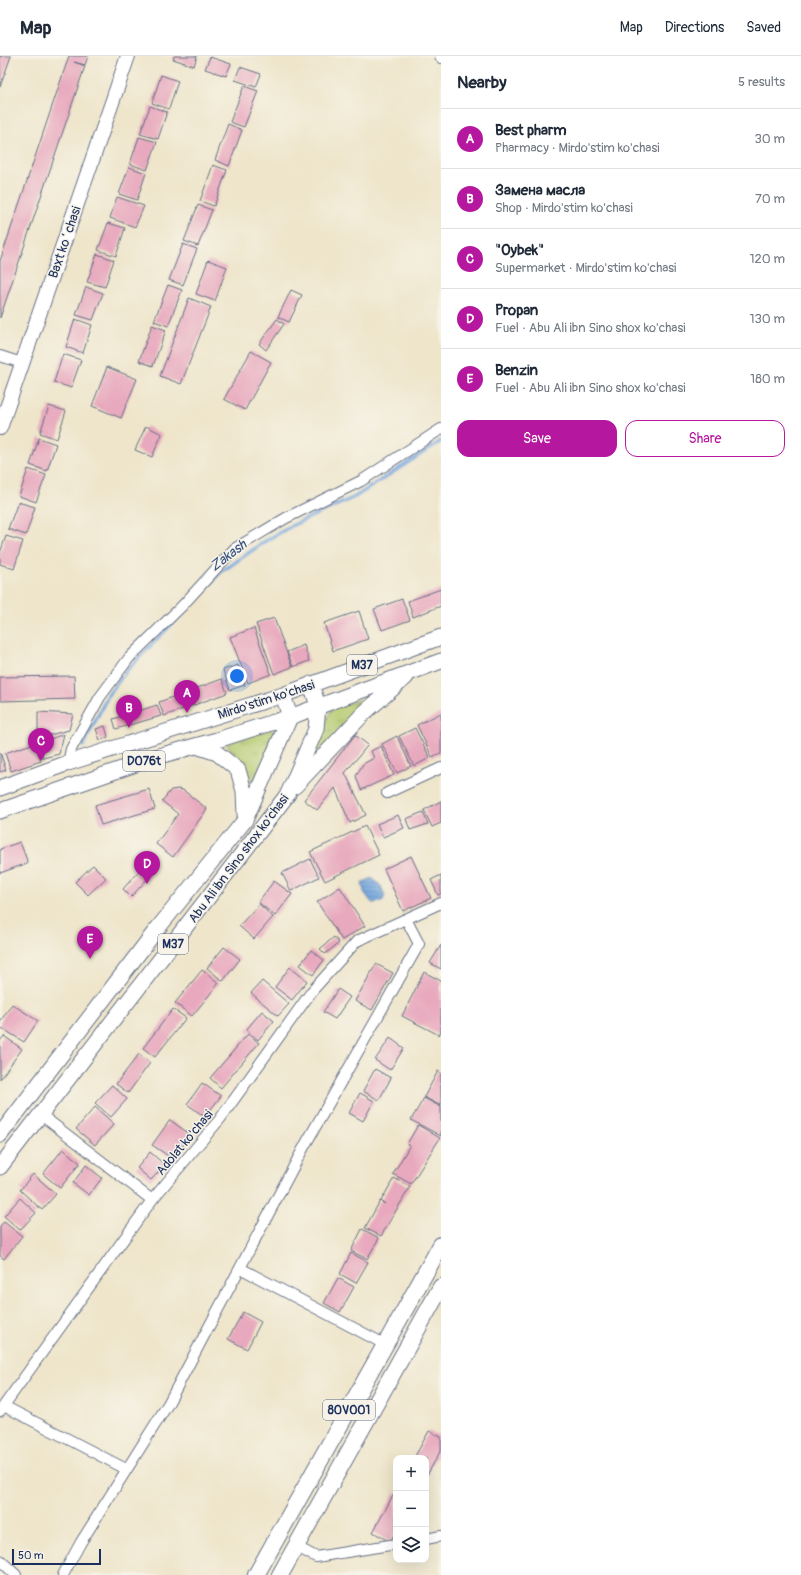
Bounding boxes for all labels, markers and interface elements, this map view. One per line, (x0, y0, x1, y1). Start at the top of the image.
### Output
text: Map (20, 16, 51, 40)
text: Map (620, 19, 643, 36)
text: Directions (665, 19, 724, 36)
text: Saved (746, 19, 781, 36)
text: Nearby (457, 72, 506, 93)
text: 5 results (738, 74, 785, 90)
text: Best pharm (495, 121, 567, 140)
text: A (466, 131, 474, 147)
text: 30 m (755, 131, 785, 147)
text: Pharmacy · Mirdo'stim ko'chasi (495, 140, 660, 156)
text: Замена масла (495, 181, 585, 200)
text: B (466, 191, 474, 207)
text: 70 m (755, 191, 785, 207)
text: Shop · Mirdo'stim ko'chasi (495, 200, 633, 216)
street label: Baxt koʻchasi (45, 204, 85, 280)
text: "Oybek" (495, 241, 544, 260)
text: C (466, 251, 474, 267)
text: 120 m (749, 251, 785, 267)
text: Supermarket · Mirdo'stim ko'chasi (495, 260, 676, 276)
text: Propan (495, 301, 538, 320)
text: D (466, 311, 474, 327)
text: 130 m (749, 311, 785, 327)
text: Fuel · Abu Ali ibn Sino shox ko'chasi (495, 320, 686, 336)
text: Benzin (495, 361, 538, 380)
text: E (467, 371, 473, 387)
text: 180 m (750, 371, 785, 387)
text: Fuel · Abu Ali ibn Sino shox ko'chasi (495, 380, 686, 396)
button: Save (457, 420, 617, 457)
button: Share (625, 420, 785, 457)
water label: Zakash (207, 535, 251, 575)
road number: M37 (347, 655, 377, 675)
your location (227, 666, 247, 686)
street label: Mirdo'stim ko'chasi (216, 677, 317, 723)
pin: A (174, 680, 200, 713)
pin: B (116, 695, 142, 728)
pin: C (28, 728, 54, 761)
road number: D076t (123, 751, 165, 771)
street label: Abu Ali ibn Sino shox ko'chasi (185, 791, 292, 926)
pin: D (134, 851, 160, 884)
pin: E (77, 926, 103, 959)
road number: M37 (158, 934, 188, 954)
street label: Adolat ko'chasi (153, 1107, 217, 1178)
road number: 80V001 (323, 1400, 375, 1420)
map controls (393, 1455, 429, 1563)
button: + (393, 1455, 429, 1491)
button: − (393, 1491, 429, 1527)
button: layers (393, 1527, 429, 1563)
scale bar (12, 1547, 101, 1566)
text: 50 m (18, 1549, 44, 1562)

